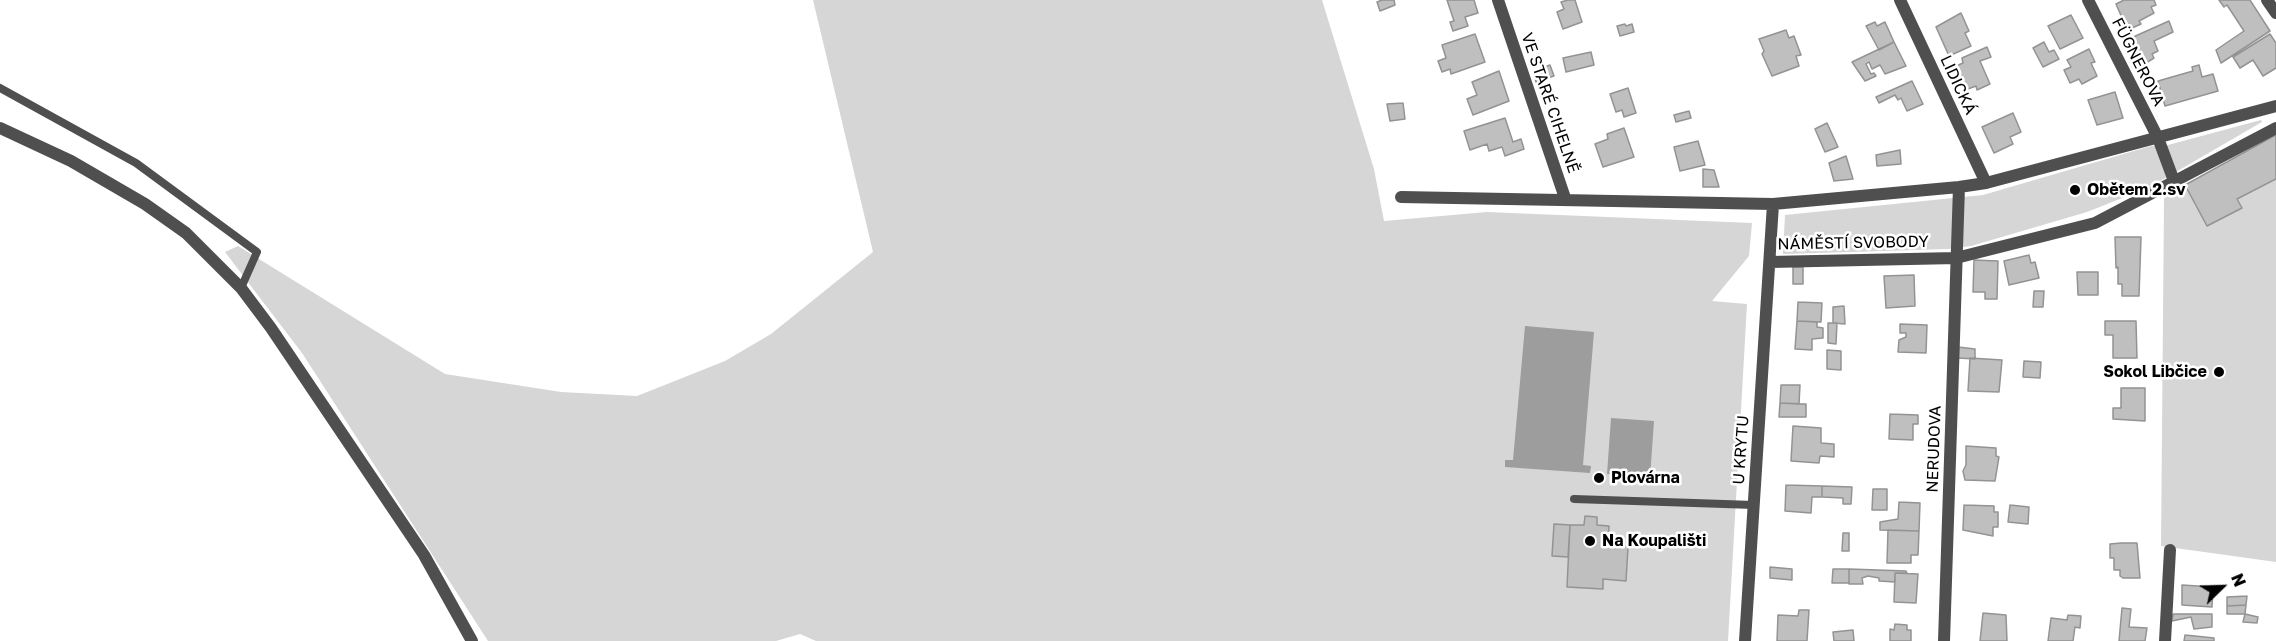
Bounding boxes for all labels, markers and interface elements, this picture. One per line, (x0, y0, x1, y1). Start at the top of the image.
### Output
street label: FÜGNEROVA (2107, 15, 2169, 109)
street label: VE STARÉ CIHELNĚ (1517, 30, 1583, 176)
street label: LIDICKÁ (1936, 52, 1980, 118)
place label: Obětem 2.sv (2087, 180, 2186, 200)
marker: Obětem 2.sv (2068, 183, 2082, 197)
street label: NÁMĚSTÍ SVOBODY (1777, 232, 1929, 254)
place label: Sokol Libčice (2103, 362, 2207, 382)
marker: Sokol Libčice (2212, 365, 2226, 379)
street label: NERUDOVA (1923, 405, 1945, 493)
street label: U KRYTU (1729, 415, 1753, 485)
place label: Plovárna (1611, 468, 1680, 488)
marker: Plovárna (1592, 471, 1606, 485)
place label: Na Koupališti (1602, 531, 1706, 551)
marker: Na Koupališti (1583, 534, 1597, 548)
north arrow (2192, 557, 2252, 617)
text: N (2227, 570, 2250, 589)

